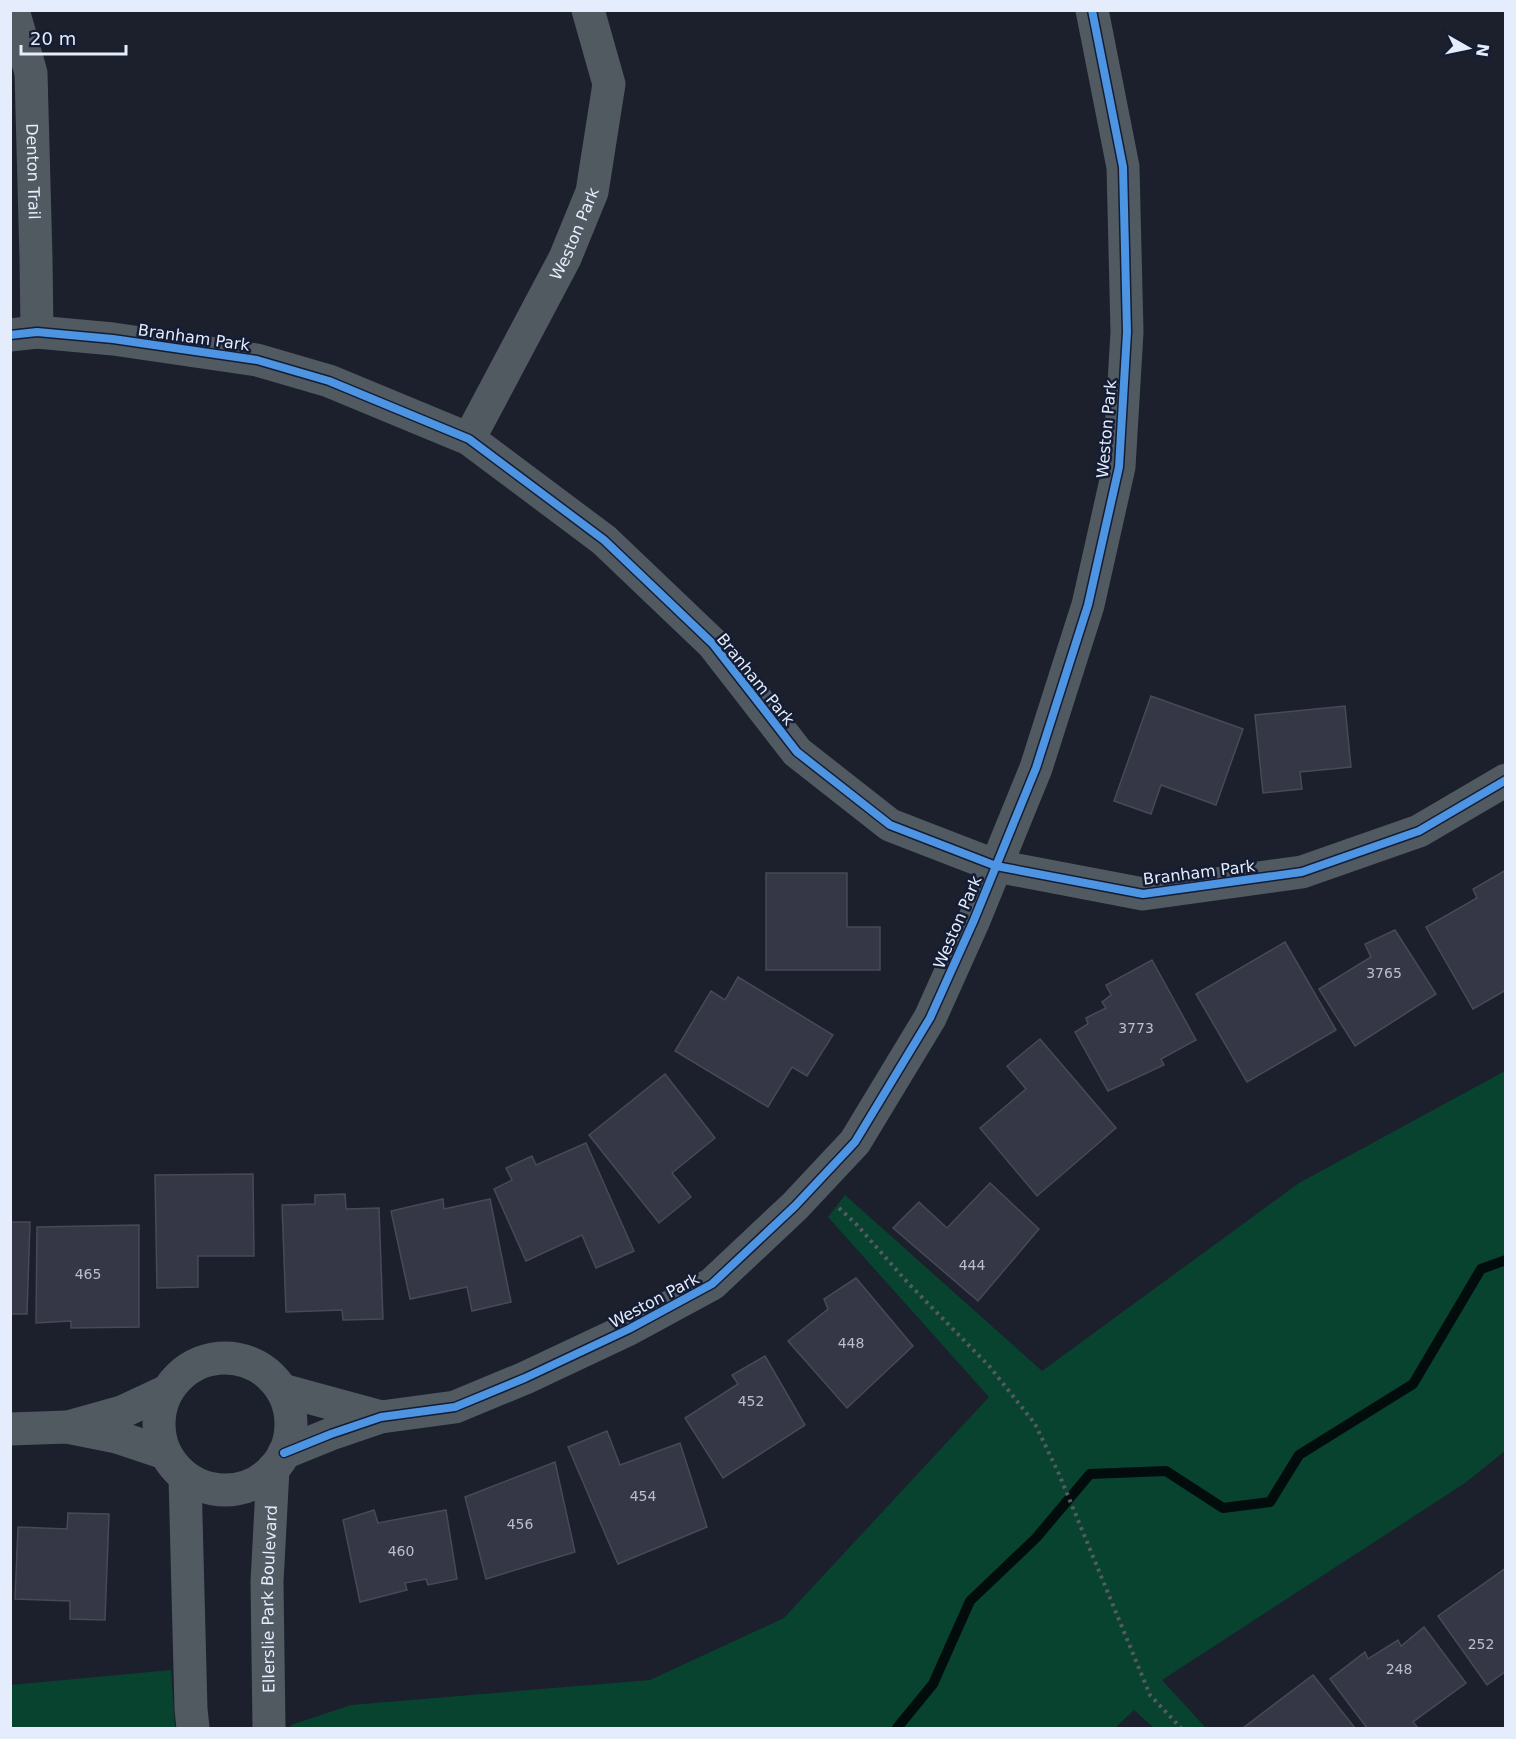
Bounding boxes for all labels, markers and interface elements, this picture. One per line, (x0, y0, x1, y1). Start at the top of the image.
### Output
scale bar (21, 18, 126, 56)
north arrow (1438, 18, 1498, 78)
text: 20 m (30, 28, 76, 49)
text: N (1472, 42, 1493, 58)
street label: Denton Trail (22, 123, 44, 220)
street label: Weston Park (546, 184, 603, 283)
street label: Branham Park (137, 320, 252, 355)
street label: Weston Park (1093, 378, 1120, 479)
street label: Branham Park (713, 630, 799, 730)
street label: Branham Park (1142, 856, 1257, 889)
street label: Weston Park (929, 872, 986, 971)
house number: 3765 (1366, 965, 1402, 981)
house number: 3773 (1118, 1020, 1154, 1036)
house number: 444 (959, 1257, 985, 1273)
house number: 465 (75, 1266, 101, 1282)
street label: Weston Park (606, 1268, 703, 1332)
house number: 448 (838, 1335, 864, 1351)
house number: 452 (738, 1393, 764, 1409)
house number: 454 (630, 1488, 656, 1504)
street label: Ellerslie Park Boulevard (258, 1505, 281, 1693)
house number: 456 (507, 1516, 533, 1532)
house number: 460 (388, 1543, 414, 1559)
house number: 252 (1468, 1636, 1494, 1652)
house number: 248 (1386, 1661, 1412, 1677)

